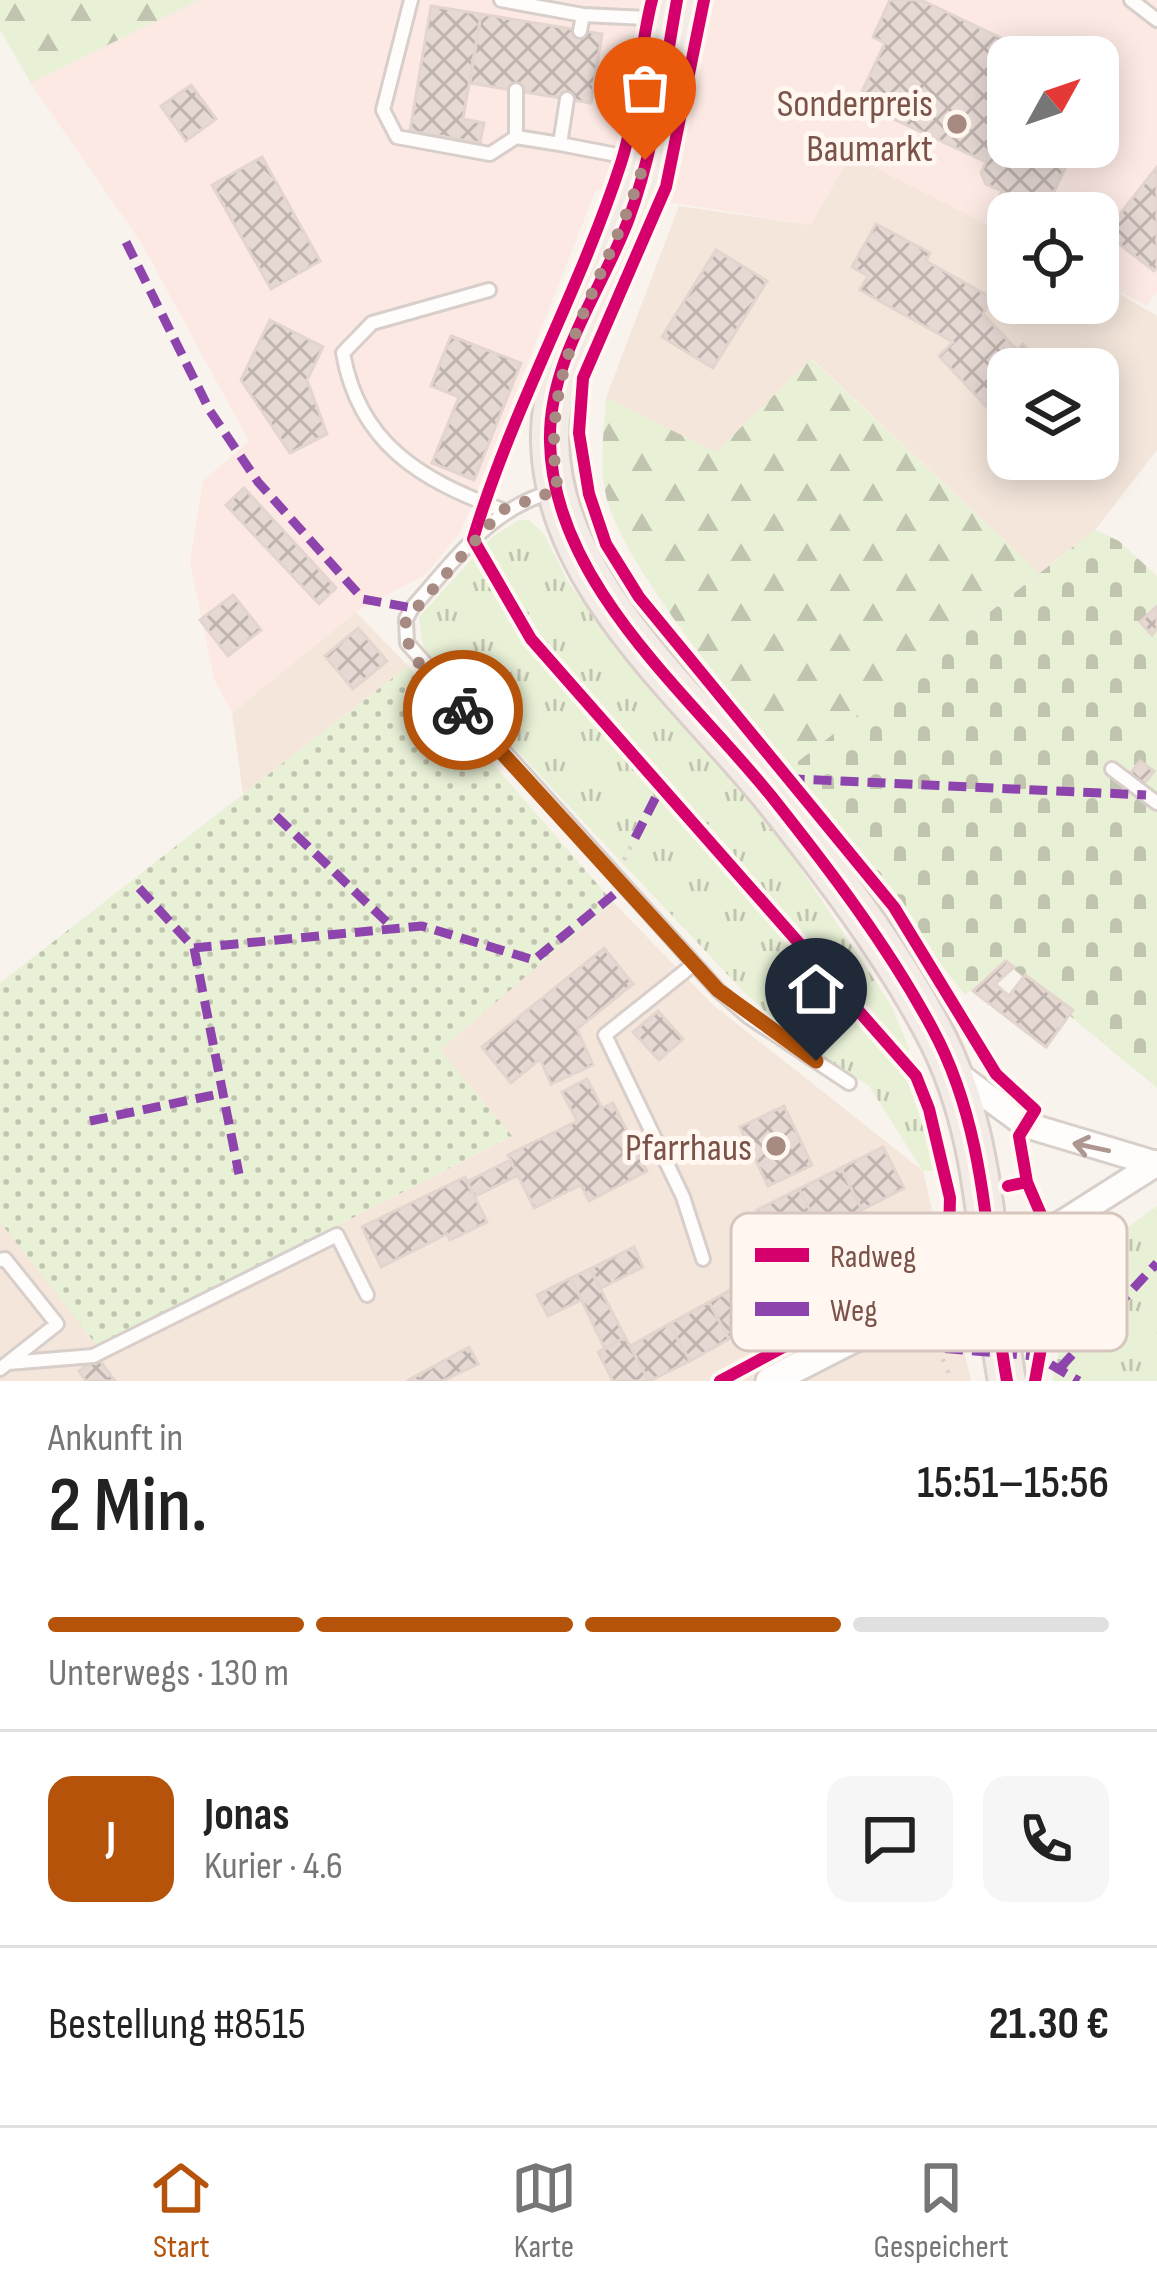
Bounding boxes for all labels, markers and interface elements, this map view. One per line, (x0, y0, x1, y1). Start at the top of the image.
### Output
north arrow (987, 36, 1119, 168)
map controls (987, 36, 1119, 480)
pin (594, 37, 696, 160)
icon: bag (612, 55, 678, 121)
place label: Sonderpreis Baumarkt (777, 81, 933, 173)
marker: Sonderpreis Baumarkt (944, 111, 970, 137)
button: locate (987, 192, 1119, 324)
button: layers (987, 348, 1119, 480)
courier (403, 650, 523, 770)
icon: bike (430, 677, 496, 743)
pin (765, 938, 867, 1061)
icon: home (783, 956, 849, 1022)
place label: Pfarrhaus (625, 1125, 752, 1172)
marker: Pfarrhaus (763, 1133, 789, 1159)
one-way arrow (1072, 1134, 1110, 1157)
legend (731, 1213, 1127, 1351)
text: Radweg (830, 1237, 916, 1277)
text: Weg (830, 1291, 877, 1331)
text: Ankunft in (48, 1415, 183, 1462)
text: 15:51–15:56 (917, 1456, 1109, 1511)
text: 2 Min. (48, 1460, 208, 1553)
text: Unterwegs · 130 m (48, 1650, 289, 1697)
button: chat (827, 1776, 953, 1902)
button: phone (983, 1776, 1109, 1902)
text: Jonas (204, 1788, 289, 1843)
text: J (106, 1811, 116, 1866)
text: Kurier · 4.6 (204, 1843, 343, 1890)
text: Bestellung #8515 (48, 1997, 306, 2052)
text: 21.30 € (989, 1997, 1109, 2052)
tab: Start (148, 2155, 214, 2267)
tab: Karte (511, 2155, 577, 2267)
tab: Gespeichert (873, 2155, 1009, 2267)

